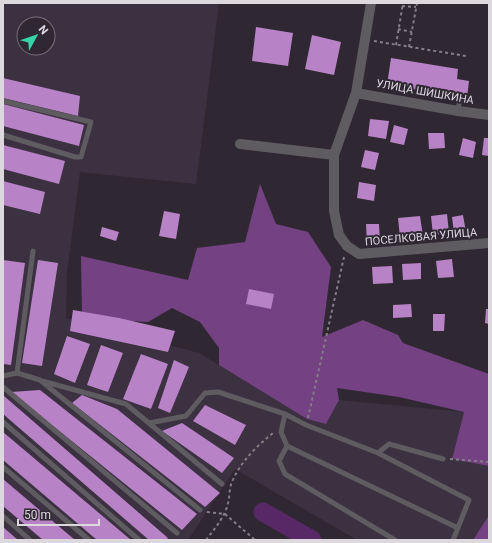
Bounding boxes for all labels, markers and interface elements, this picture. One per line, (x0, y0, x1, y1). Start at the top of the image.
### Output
north arrow (16, 16, 56, 56)
text: N (36, 23, 51, 37)
street label: УЛИЦА ШИШКИНА (375, 77, 476, 107)
street label: ПОСЕЛКОВАЯ УЛИЦА (364, 226, 478, 248)
scale bar (18, 501, 99, 527)
text: 50 m (24, 508, 51, 522)

